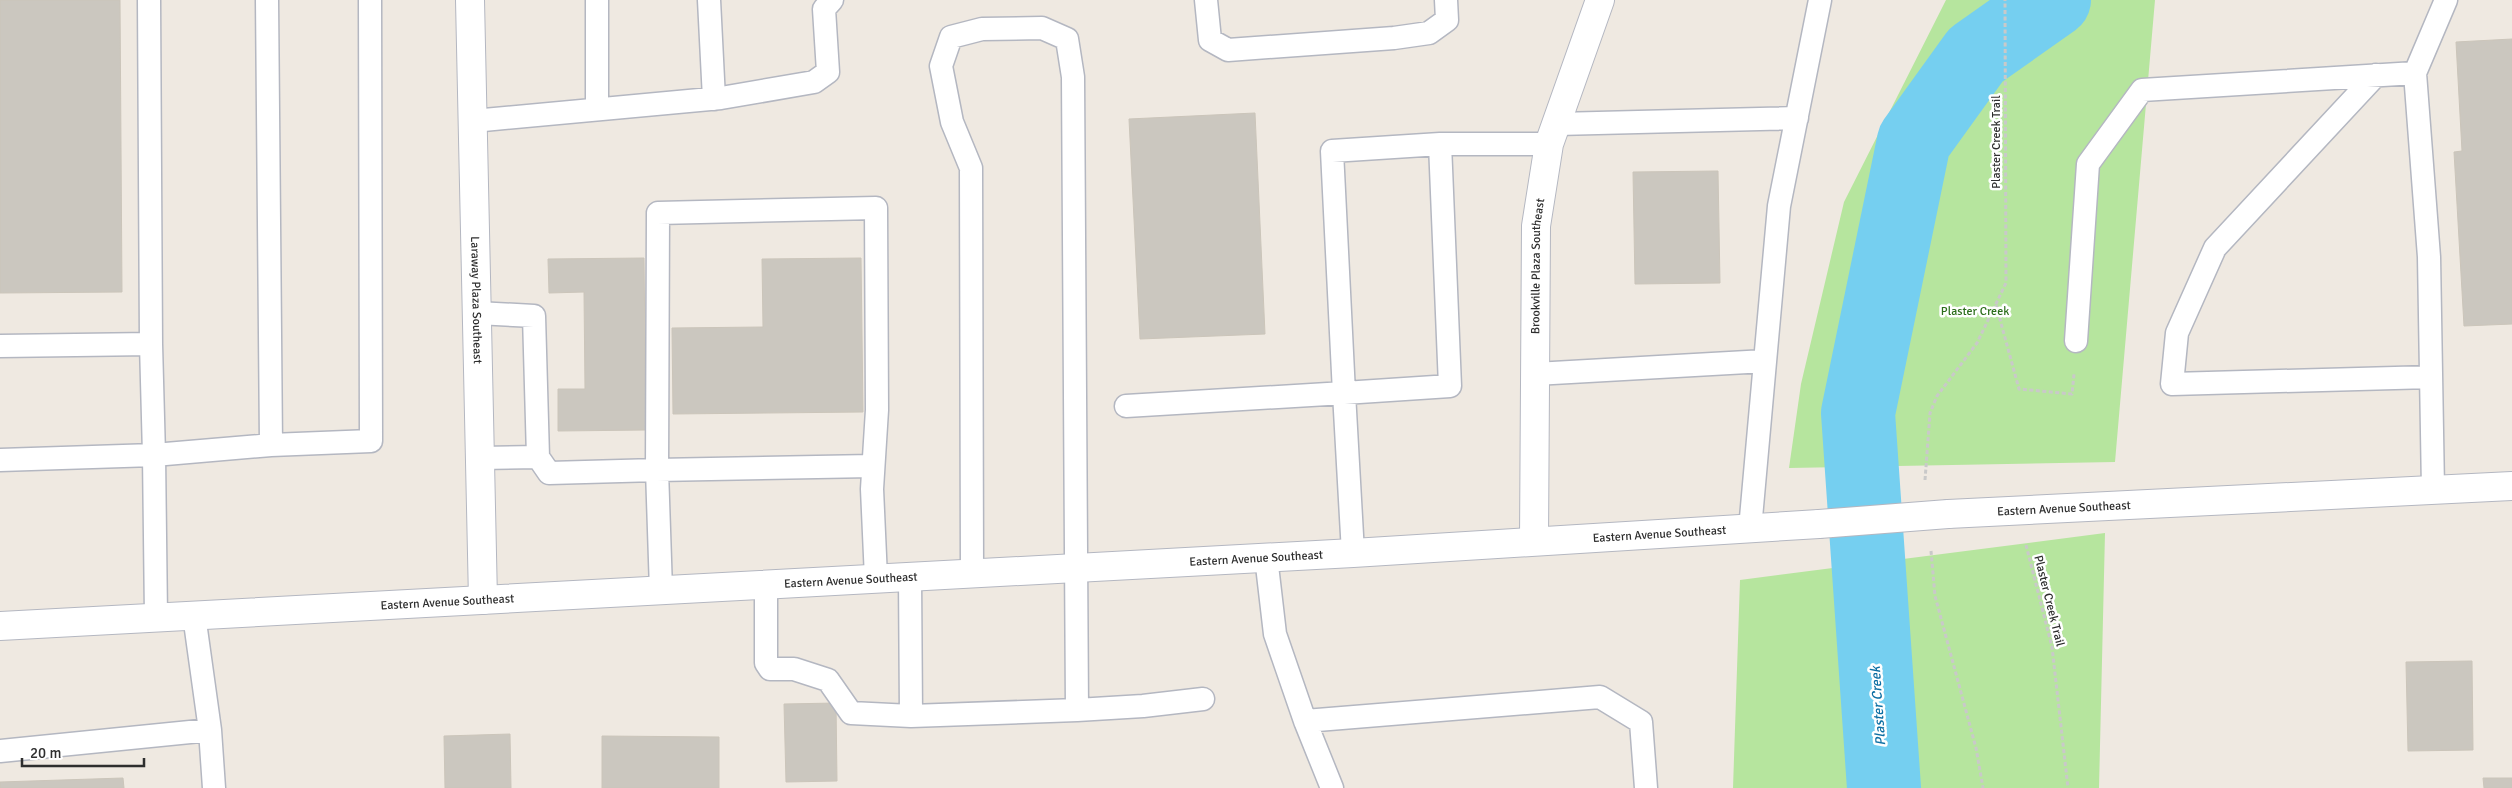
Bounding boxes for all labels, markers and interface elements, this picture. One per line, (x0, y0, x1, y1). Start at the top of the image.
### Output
street label: Plaster Creek Trail (1989, 95, 2004, 189)
street label: Brookville Plaza Southeast (1528, 197, 1548, 334)
street label: Laraway Plaza Southeast (468, 236, 485, 364)
park label: Plaster Creek (1941, 304, 2009, 319)
street label: Eastern Avenue Southeast (1997, 497, 2131, 519)
street label: Eastern Avenue Southeast (1592, 522, 1727, 546)
street label: Eastern Avenue Southeast (1189, 547, 1323, 569)
street label: Plaster Creek Trail (2030, 554, 2068, 649)
street label: Eastern Avenue Southeast (784, 569, 918, 591)
street label: Eastern Avenue Southeast (380, 591, 515, 613)
water label: Plaster Creek (1867, 664, 1889, 746)
scale bar (22, 736, 145, 768)
text: 20 m (30, 744, 61, 762)

